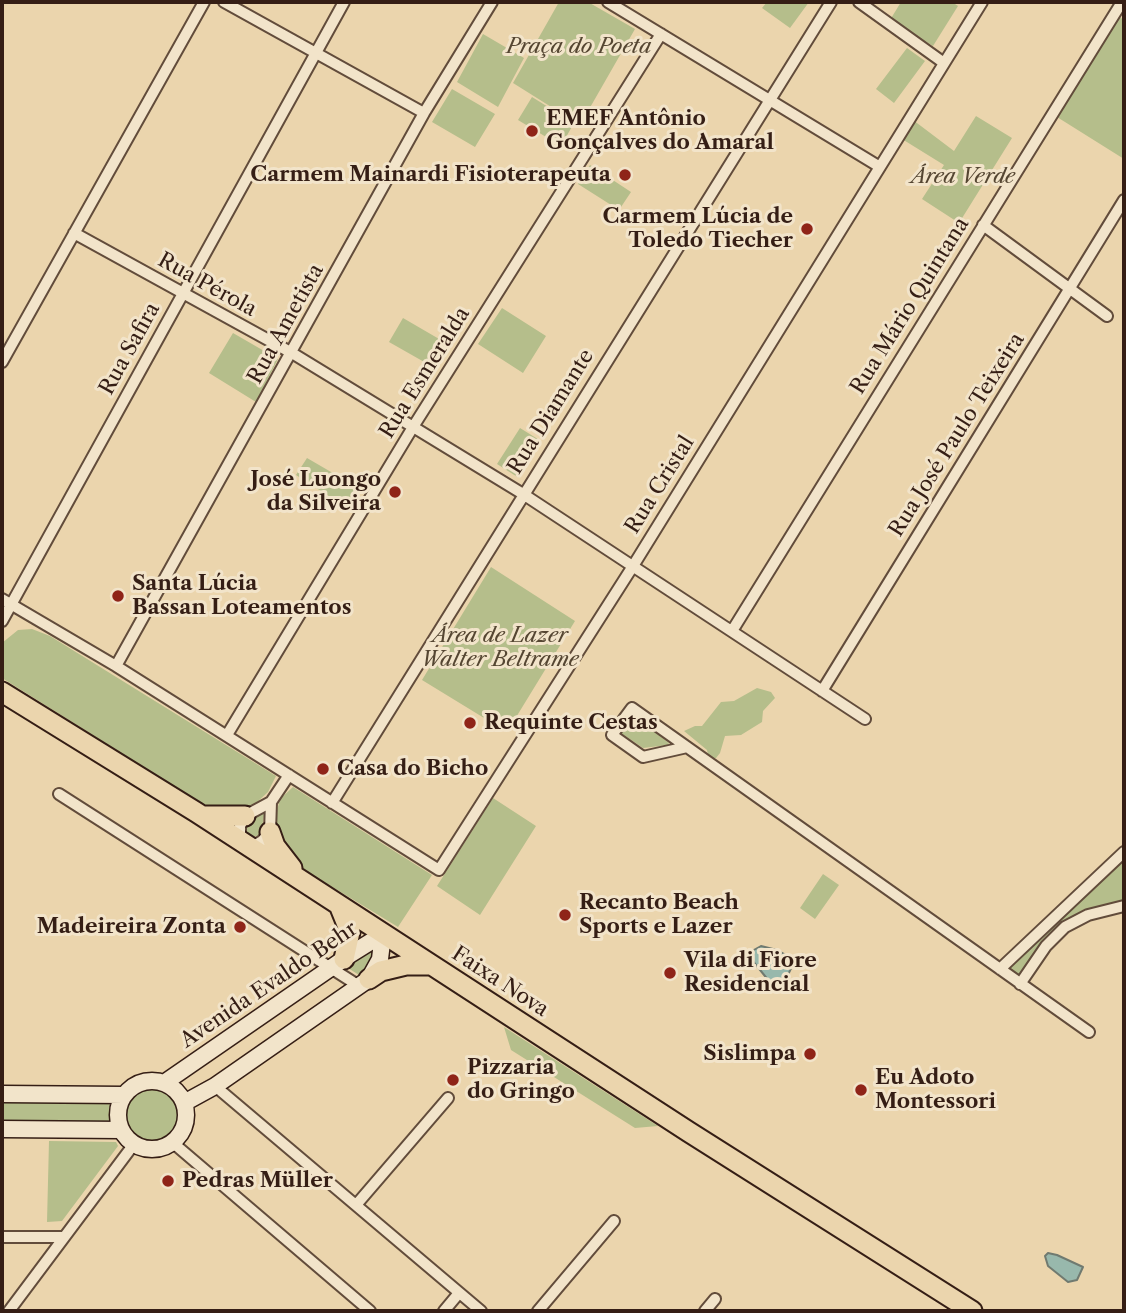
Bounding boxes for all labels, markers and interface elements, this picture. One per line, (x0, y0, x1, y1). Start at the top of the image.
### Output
park label: Praça do Poeta (507, 34, 651, 60)
place label: EMEF Antônio Gonçalves do Amaral (546, 106, 774, 156)
marker: EMEF Antônio Gonçalves do Amaral (524, 123, 540, 139)
place label: Carmem Mainardi Fisioterapeuta (250, 162, 611, 188)
park label: Área Verde (911, 164, 1015, 190)
marker: Carmem Mainardi Fisioterapeuta (617, 167, 633, 183)
place label: Carmem Lúcia de Toledo Tiecher (603, 204, 793, 254)
street label: Rua Mário Quintana (845, 213, 975, 399)
marker: Carmem Lúcia de Toledo Tiecher (799, 221, 815, 237)
street label: Rua Pérola (153, 248, 261, 322)
street label: Rua Ametista (243, 260, 329, 388)
street label: Rua Safira (94, 298, 166, 400)
street label: Rua Esmeralda (375, 303, 475, 443)
street label: Rua José Paulo Teixeira (884, 329, 1030, 541)
street label: Rua Diamante (503, 345, 599, 479)
street label: Rua Cristal (620, 432, 700, 538)
place label: José Luongo da Silveira (251, 467, 381, 517)
marker: José Luongo da Silveira (387, 484, 403, 500)
place label: Santa Lúcia Bassan Loteamentos (132, 571, 351, 621)
marker: Santa Lúcia Bassan Loteamentos (110, 588, 126, 604)
park label: Área de Lazer Walter Beltrame (421, 623, 579, 673)
place label: Requinte Cestas (484, 710, 658, 736)
marker: Requinte Cestas (462, 715, 478, 731)
place label: Casa do Bicho (337, 756, 488, 782)
marker: Casa do Bicho (315, 761, 331, 777)
place label: Recanto Beach Sports e Lazer (579, 890, 739, 940)
marker: Recanto Beach Sports e Lazer (557, 907, 573, 923)
place label: Madeireira Zonta (37, 914, 226, 940)
street label: Avenida Evaldo Behr (176, 916, 362, 1054)
marker: Madeireira Zonta (232, 919, 248, 935)
street label: Faixa Nova (447, 941, 553, 1023)
place label: Vila di Fiore Residencial (684, 948, 817, 998)
marker: Vila di Fiore Residencial (662, 965, 678, 981)
place label: Sislimpa (703, 1041, 796, 1067)
marker: Sislimpa (802, 1046, 818, 1062)
place label: Pizzaria do Gringo (467, 1055, 575, 1105)
place label: Eu Adoto Montessori (875, 1065, 996, 1115)
marker: Pizzaria do Gringo (445, 1072, 461, 1088)
marker: Eu Adoto Montessori (853, 1082, 869, 1098)
place label: Pedras Müller (182, 1168, 333, 1194)
marker: Pedras Müller (160, 1173, 176, 1189)

